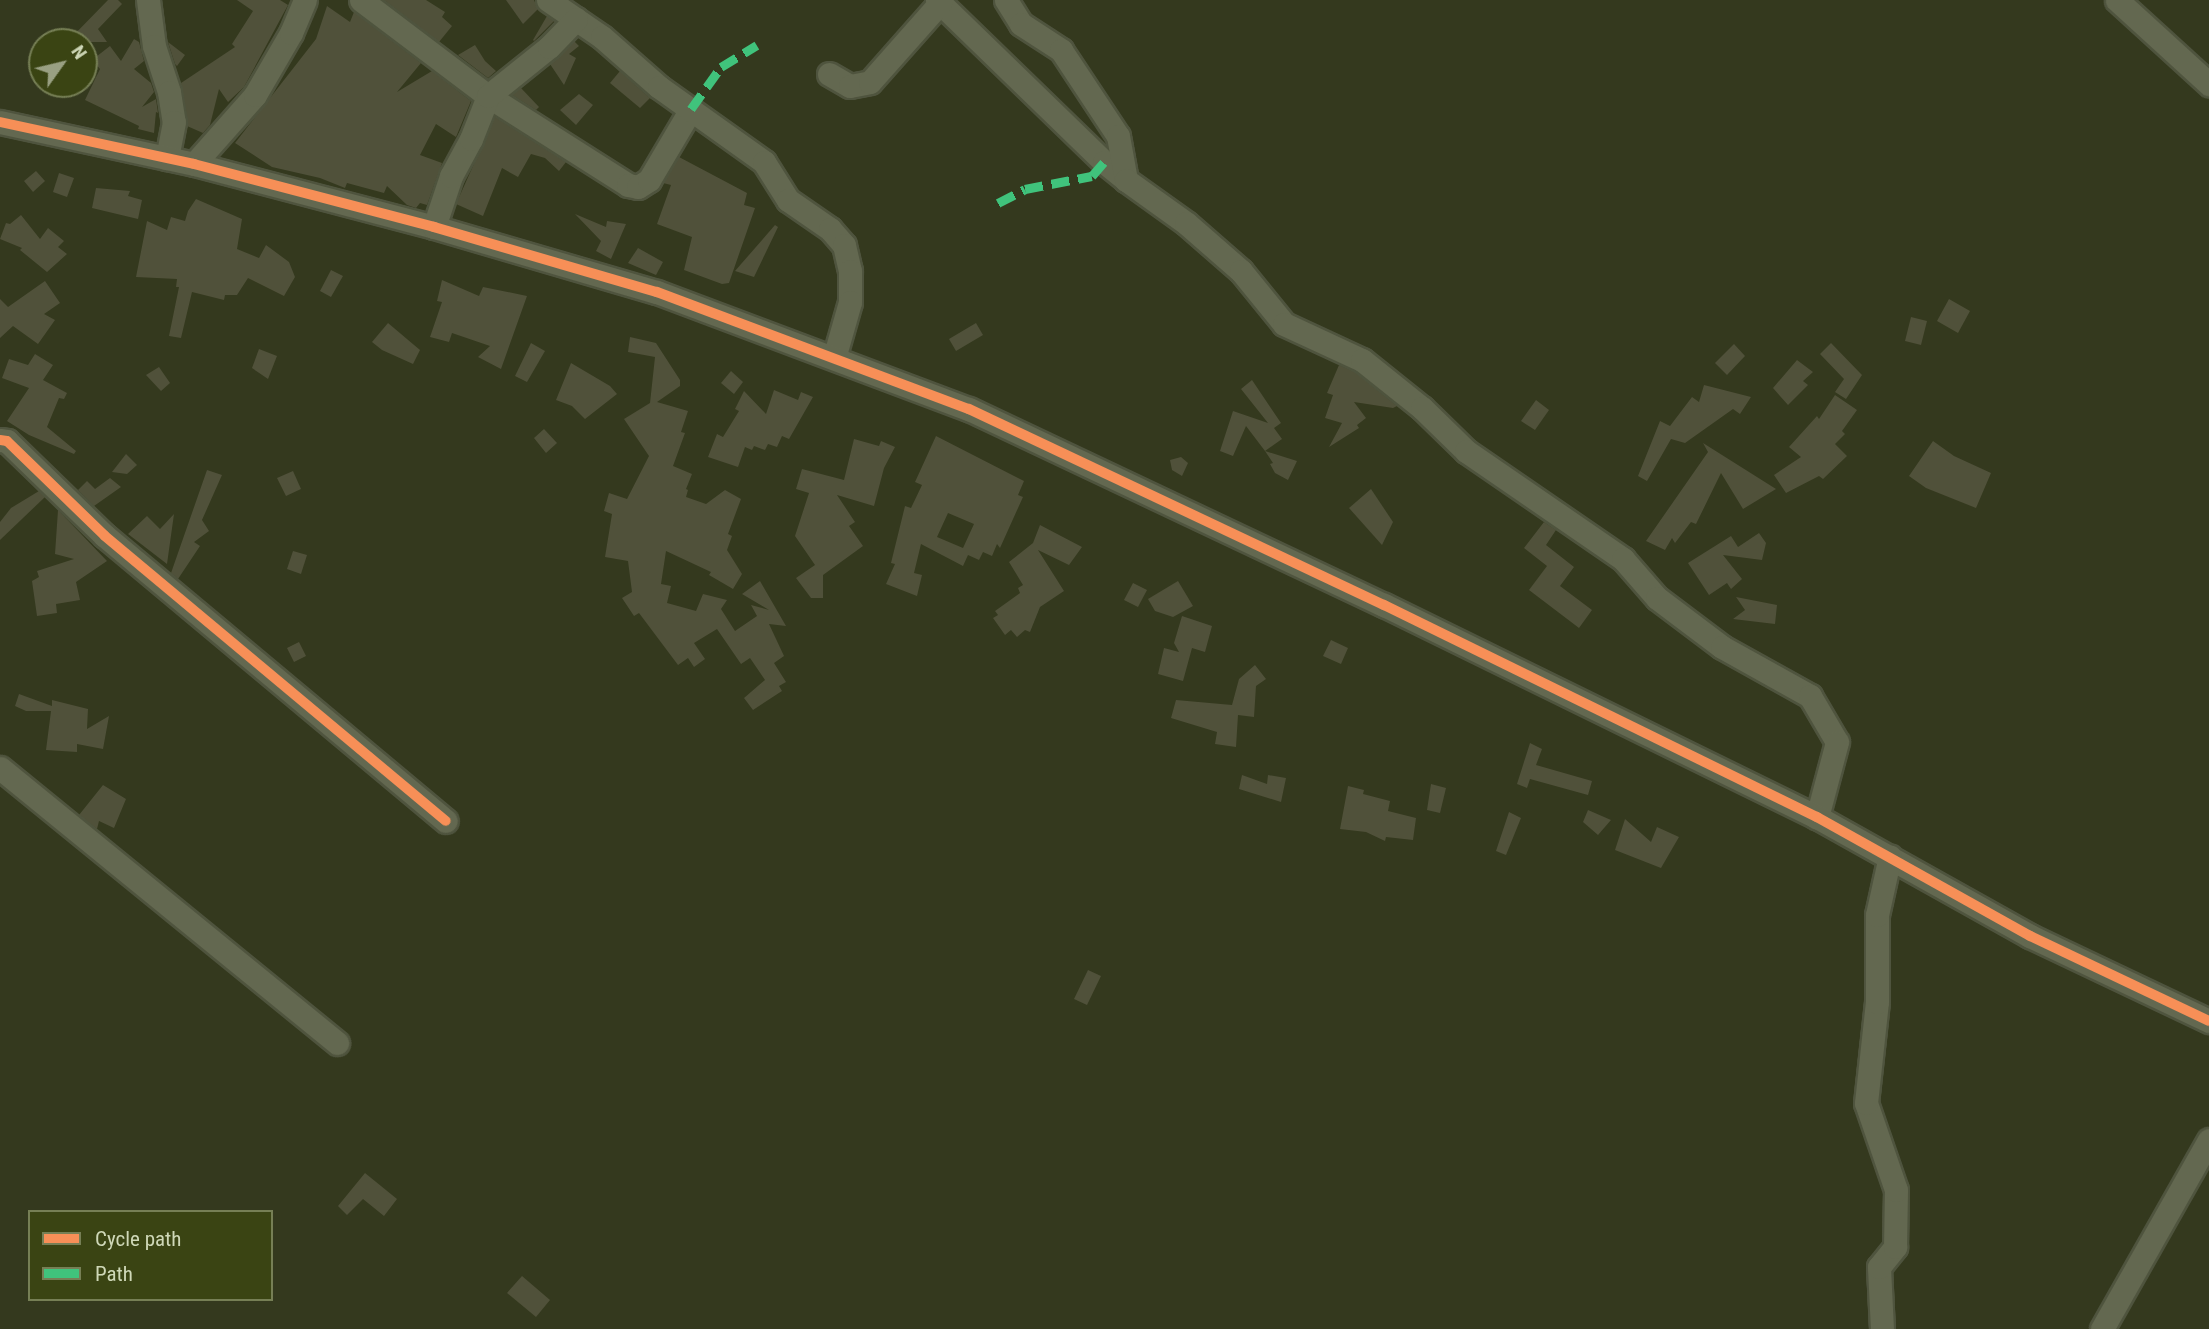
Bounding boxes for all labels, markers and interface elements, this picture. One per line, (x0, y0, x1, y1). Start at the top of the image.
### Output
north arrow (28, 28, 98, 98)
text: N (66, 41, 92, 63)
legend (28, 1210, 273, 1301)
text: Cycle path (95, 1227, 181, 1251)
text: Path (95, 1262, 133, 1286)

